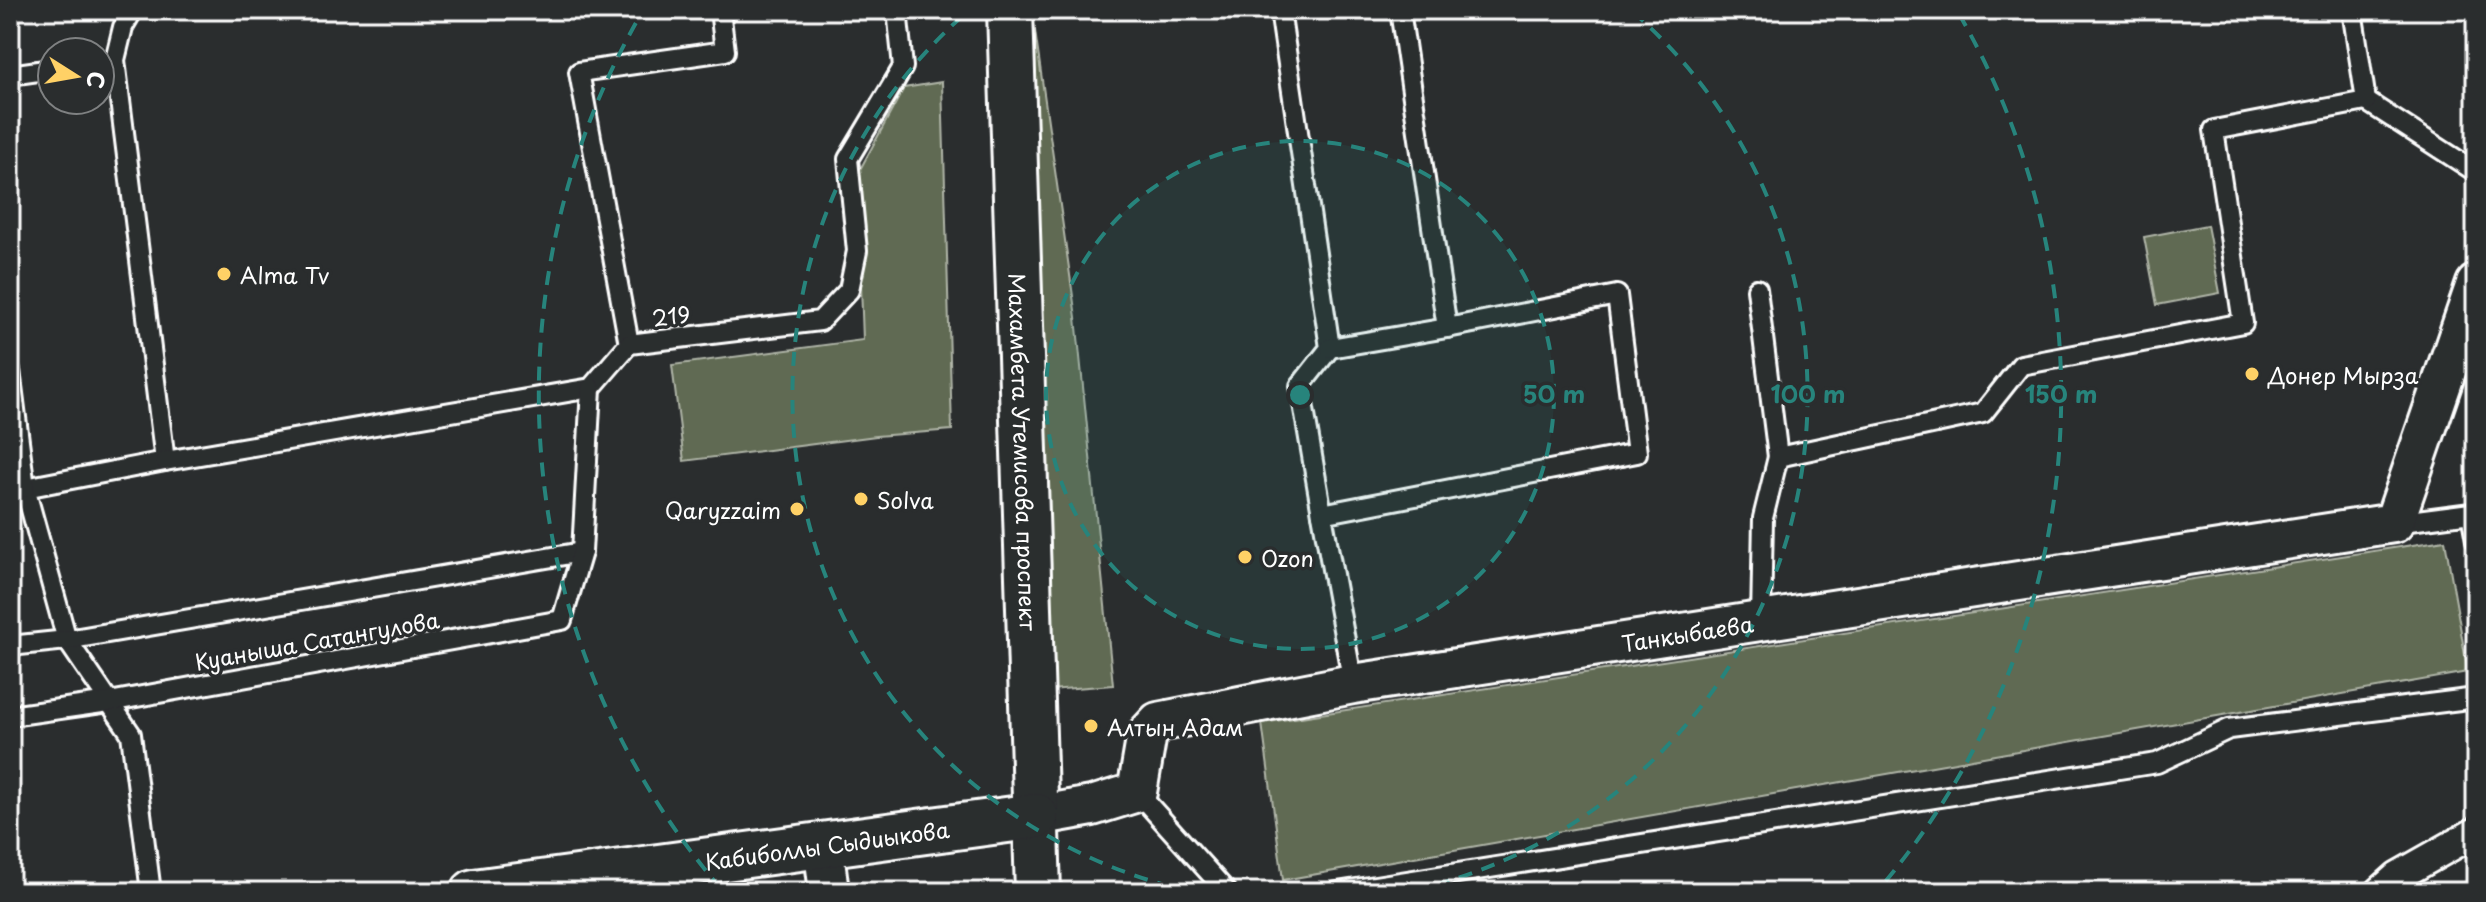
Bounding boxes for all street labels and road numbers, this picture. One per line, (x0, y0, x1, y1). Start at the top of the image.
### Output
street label: Махамбета Утемисова проспект (1002, 272, 1046, 632)
street label: 219 (650, 296, 692, 334)
street label: Куаныша Сатангулова (192, 602, 442, 678)
street label: Танкыбаева (1619, 606, 1756, 659)
street label: Кабиболлы Сыдиыкова (702, 811, 951, 877)

